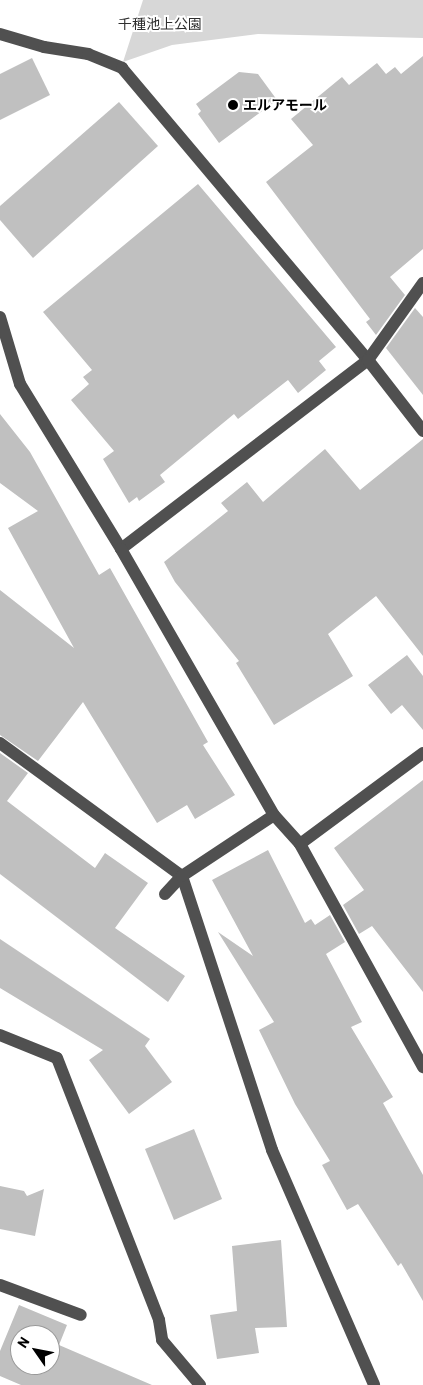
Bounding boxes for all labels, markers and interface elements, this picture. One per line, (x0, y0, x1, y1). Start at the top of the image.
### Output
park label: 千種池上公園 (118, 16, 202, 32)
place label: エルアモール (243, 97, 327, 113)
marker: エルアモール (227, 99, 239, 111)
north arrow (10, 1325, 60, 1375)
text: N (13, 1334, 33, 1351)

